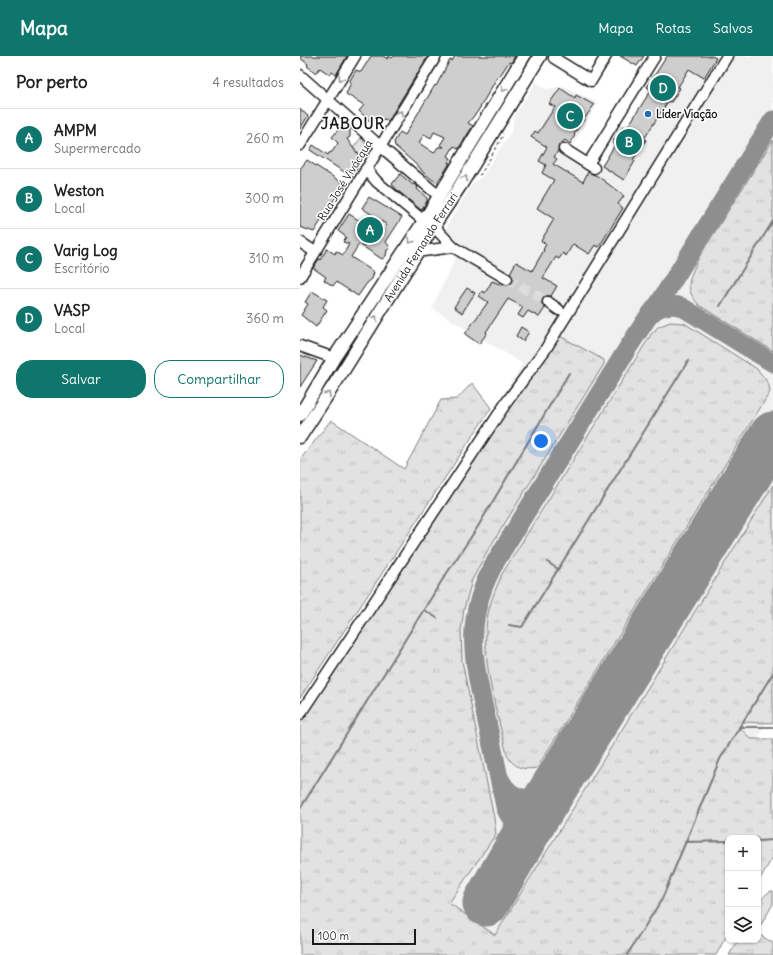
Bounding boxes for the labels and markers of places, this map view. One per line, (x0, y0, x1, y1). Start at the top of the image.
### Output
pin: D (650, 73, 676, 103)
pin: C (557, 101, 583, 131)
place label: Líder Viação (656, 107, 717, 122)
marker: Líder Viação (643, 109, 653, 119)
pin: B (616, 127, 642, 157)
pin: A (357, 215, 383, 245)

